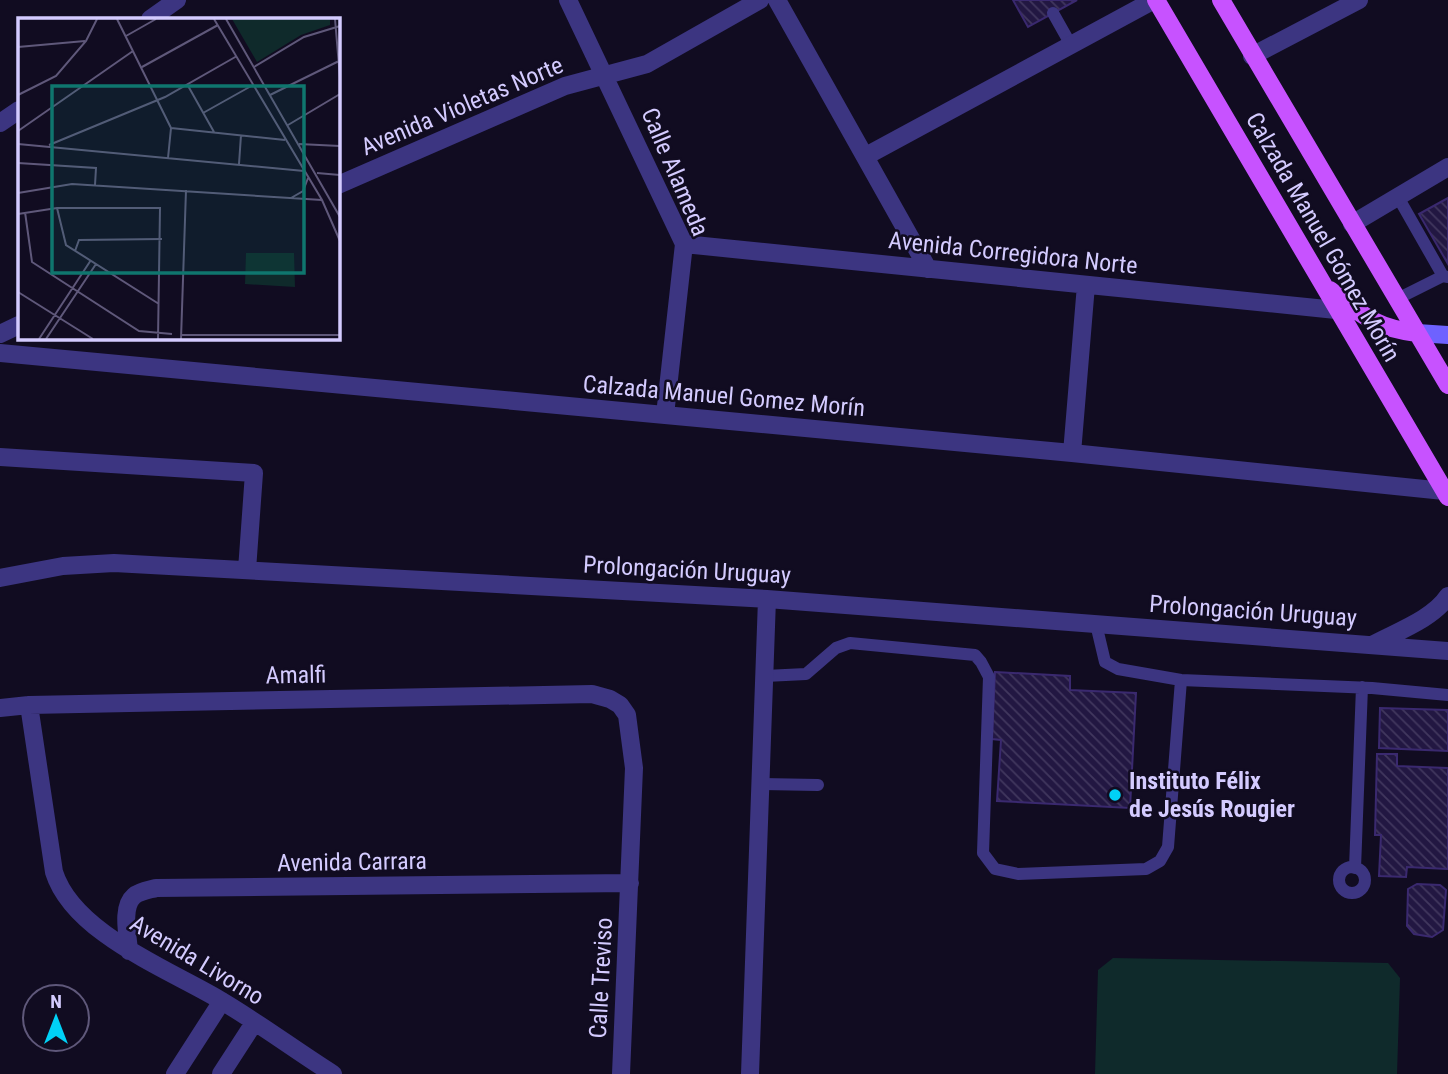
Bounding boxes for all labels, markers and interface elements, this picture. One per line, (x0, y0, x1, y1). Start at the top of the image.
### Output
inset map (18, 18, 340, 340)
street label: Avenida Violetas Norte (357, 51, 567, 161)
street label: Calle Alameda (635, 104, 715, 240)
street label: Calzada Manuel Gómez Morín (1240, 107, 1406, 367)
street label: Avenida Corregidora Norte (887, 226, 1139, 280)
street label: Calzada Manuel Gomez Morín (582, 370, 866, 422)
street label: Prolongación Uruguay (582, 551, 792, 589)
street label: Prolongación Uruguay (1148, 590, 1358, 632)
street label: Amalfi (265, 660, 327, 690)
place label: Instituto Félix de Jesús Rougier (1129, 767, 1295, 823)
marker: Instituto Félix de Jesús Rougier (1107, 787, 1123, 803)
street label: Avenida Carrara (277, 847, 427, 877)
street label: Avenida Livorno (125, 909, 269, 1011)
street label: Calle Treviso (584, 917, 618, 1039)
north arrow (21, 983, 91, 1053)
text: N (50, 990, 62, 1013)

